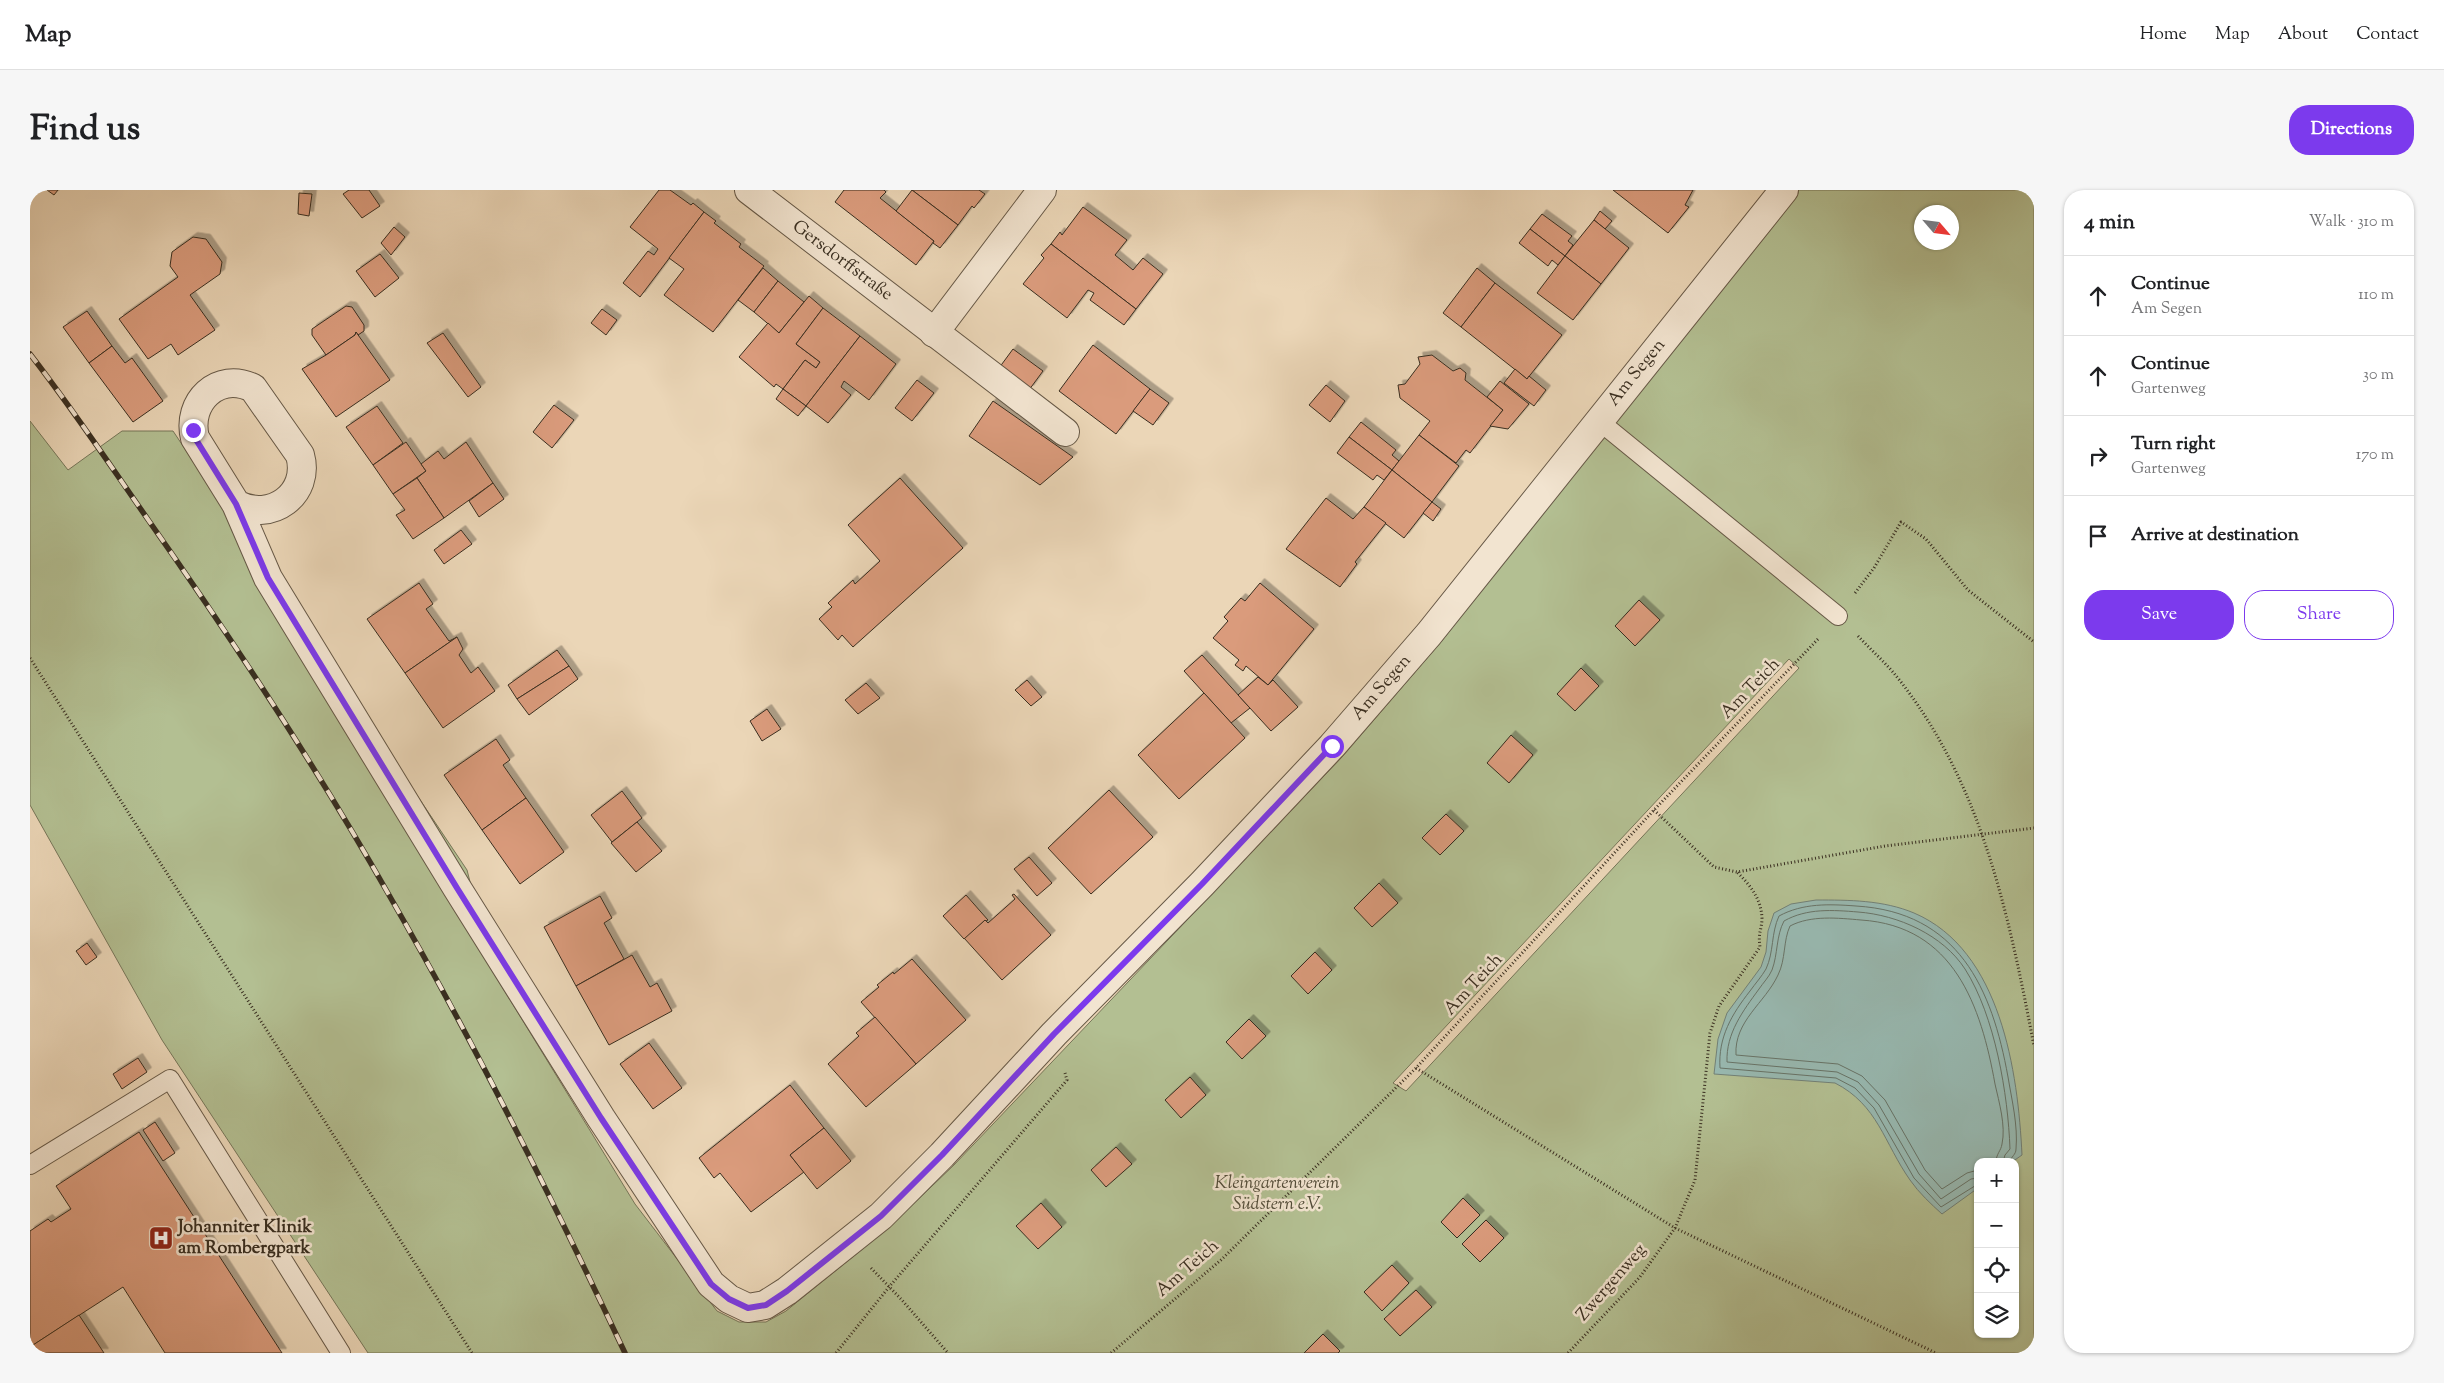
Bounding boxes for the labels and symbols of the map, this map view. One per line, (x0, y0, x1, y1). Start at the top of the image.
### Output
north arrow (1914, 205, 1959, 250)
street label: Gersdorffstraße (786, 214, 898, 308)
street label: Am Segen (1602, 333, 1673, 412)
route end (182, 419, 205, 442)
street label: Am Segen (1346, 649, 1418, 727)
street label: Am Teich (1715, 652, 1787, 726)
route start (1321, 735, 1344, 758)
street label: Am Teich (1438, 948, 1510, 1022)
park label: Kleingartenverein Südstern e.V. (1214, 1171, 1340, 1218)
place label: Johanniter Klinik am Rombergpark (176, 1215, 312, 1262)
hospital icon: Johanniter Klinik am Rombergpark (148, 1225, 174, 1251)
street label: Am Teich (1151, 1234, 1226, 1304)
street label: Zwergenweg (1571, 1238, 1653, 1327)

